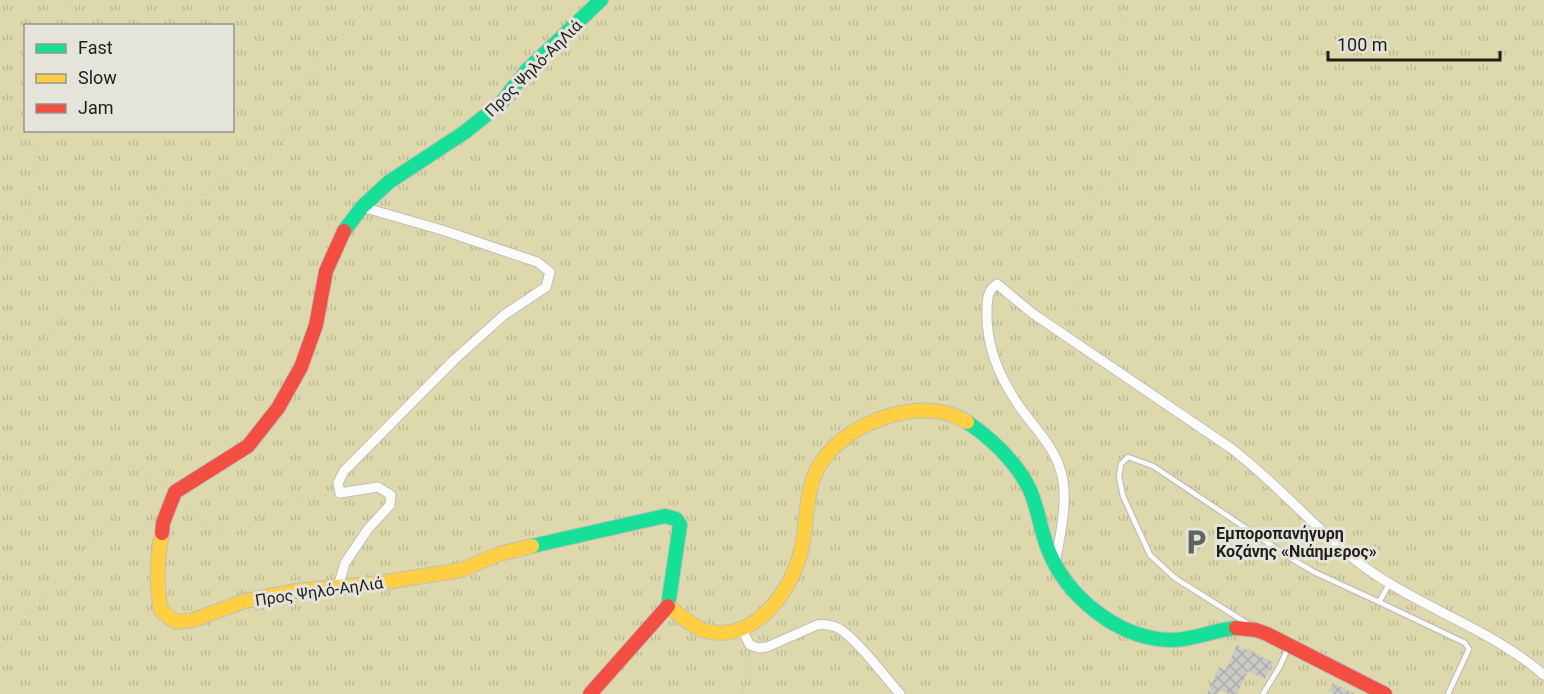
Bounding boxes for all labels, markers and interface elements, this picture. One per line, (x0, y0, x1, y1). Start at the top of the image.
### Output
street label: Προς Ψηλό-ΑηΛιά (481, 16, 586, 121)
legend (24, 24, 234, 132)
scale bar (1328, 24, 1500, 62)
text: 100 m (1337, 34, 1388, 55)
text: Fast (78, 37, 113, 58)
text: Slow (78, 67, 117, 88)
text: Jam (78, 97, 114, 118)
place label: Εμποροπανήγυρη Κοζάνης «Νιάημερος» (1216, 524, 1377, 561)
parking icon: Εμποροπανήγυρη Κοζάνης «Νιάημερος» (1181, 527, 1211, 557)
street label: Προς Ψηλό-ΑηΛιά (254, 573, 384, 610)

